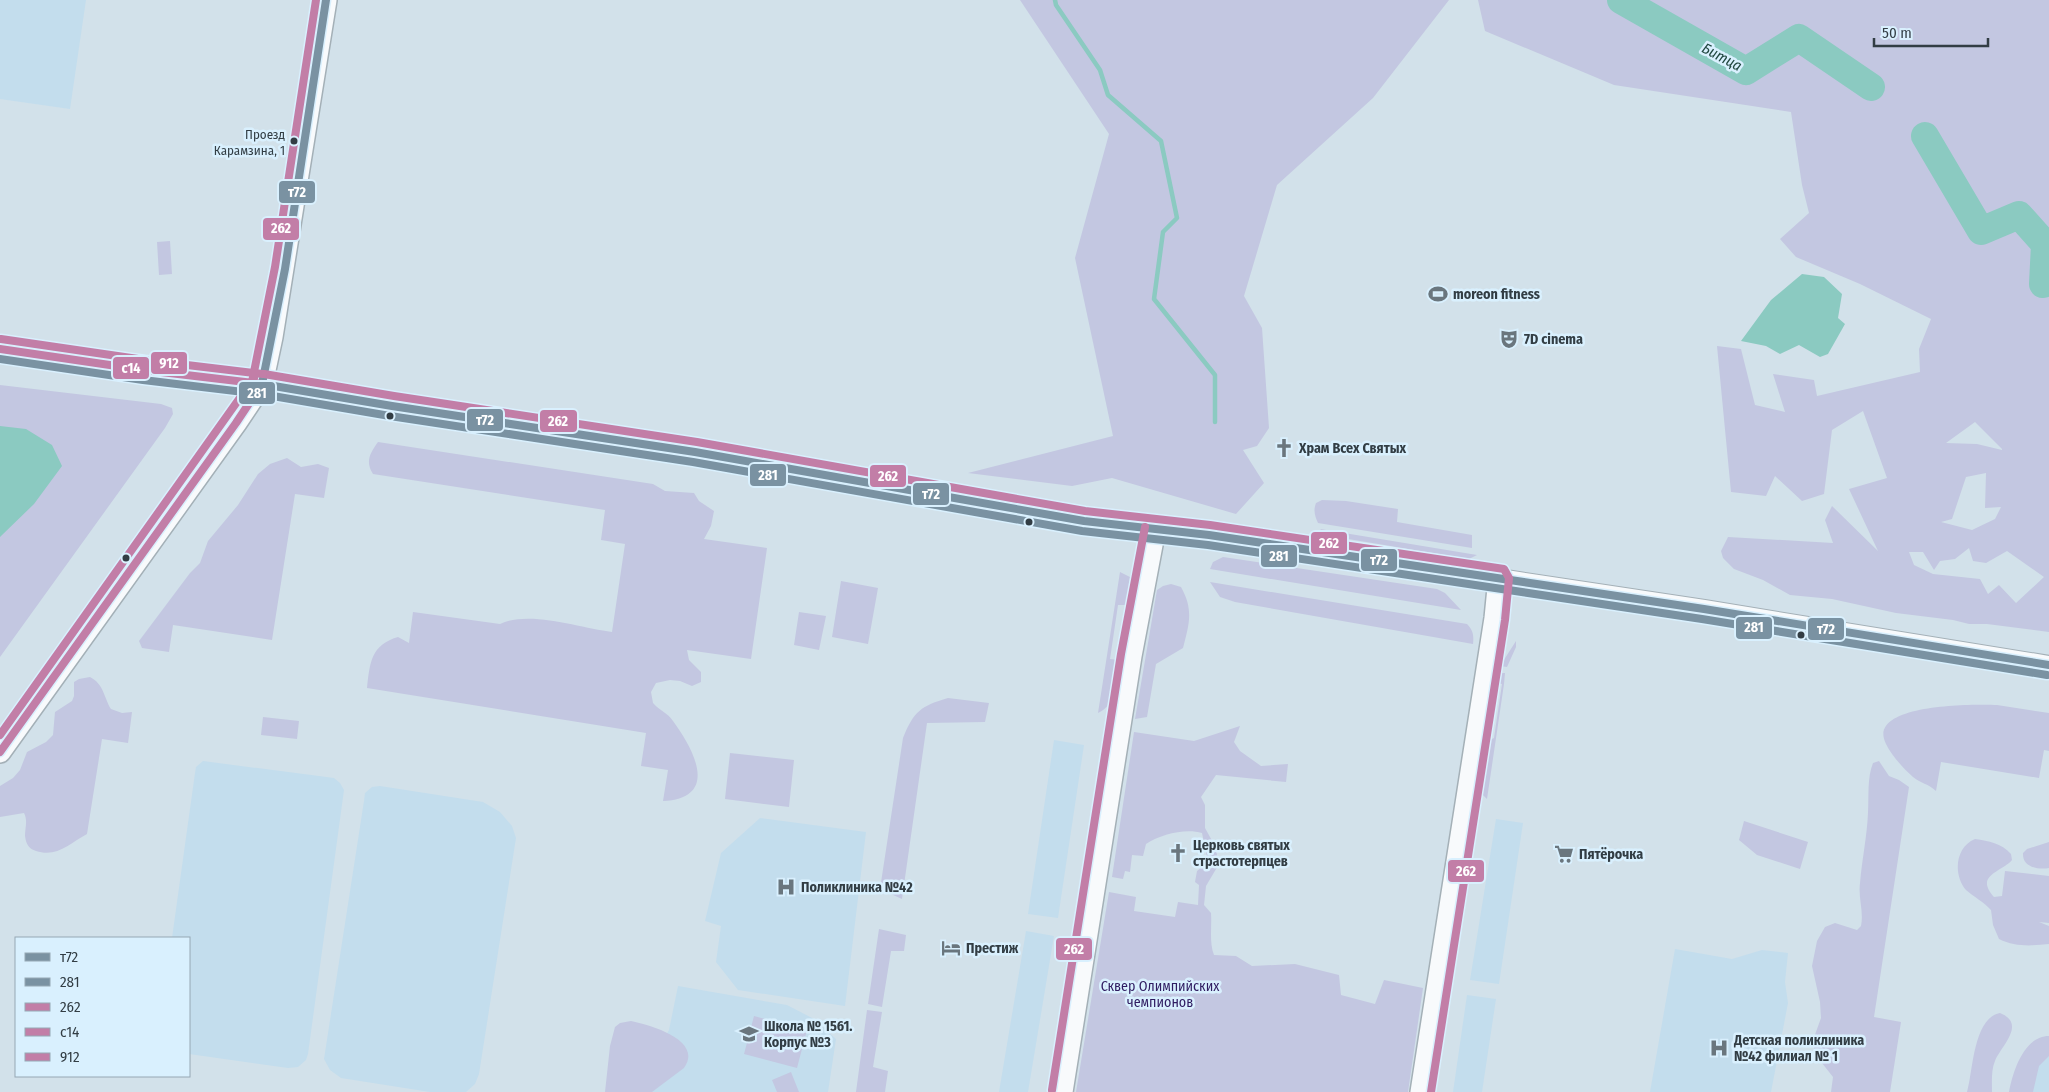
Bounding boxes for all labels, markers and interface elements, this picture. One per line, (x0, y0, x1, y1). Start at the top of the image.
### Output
scale bar (1874, 15, 1988, 47)
text: 50 m (1882, 24, 1912, 42)
water label: Битца (1699, 39, 1745, 75)
place label: Проезд Карамзина, 1 (214, 127, 285, 158)
marker: Проезд Карамзина, 1 (289, 136, 299, 146)
line badge: т72 (278, 180, 316, 204)
text: т72 (288, 184, 307, 201)
line badge: 262 (262, 217, 300, 241)
text: 262 (270, 220, 292, 237)
sports icon: moreon fitness (1427, 283, 1449, 305)
place label: moreon fitness (1453, 286, 1540, 303)
theatre icon: 7D cinema (1498, 328, 1520, 350)
place label: 7D cinema (1524, 331, 1583, 348)
line badge: 912 (150, 351, 188, 375)
text: 912 (159, 355, 179, 372)
line badge: с14 (112, 356, 150, 380)
text: с14 (121, 360, 141, 377)
line badge: 281 (238, 381, 276, 405)
text: 281 (246, 385, 267, 402)
line badge: т72 (466, 408, 504, 432)
line badge: 262 (539, 409, 578, 433)
unlabelled marker (385, 411, 395, 421)
text: т72 (476, 412, 495, 429)
text: 262 (547, 413, 569, 430)
church icon: Храм Всех Святых (1273, 437, 1295, 459)
place label: Храм Всех Святых (1298, 440, 1406, 457)
line badge: 281 (749, 463, 787, 487)
line badge: 262 (869, 464, 907, 488)
text: 281 (757, 467, 778, 484)
text: 262 (877, 468, 899, 485)
line badge: т72 (912, 482, 950, 506)
text: т72 (922, 486, 941, 503)
unlabelled marker (1024, 517, 1034, 527)
line badge: 262 (1310, 531, 1348, 555)
text: 262 (1318, 535, 1340, 552)
line badge: 281 (1260, 544, 1298, 568)
text: 281 (1268, 548, 1289, 565)
line badge: т72 (1360, 548, 1398, 572)
text: т72 (1370, 552, 1389, 569)
unlabelled marker (121, 553, 131, 563)
line badge: 281 (1735, 616, 1773, 640)
line badge: т72 (1807, 617, 1845, 641)
text: 281 (1743, 619, 1764, 636)
text: т72 (1817, 621, 1836, 638)
unlabelled marker (1796, 630, 1806, 640)
place label: Церковь святых страстотерпцев (1193, 837, 1290, 870)
church icon: Церковь святых страстотерпцев (1167, 842, 1189, 864)
supermarket icon: Пятёрочка (1553, 843, 1575, 865)
place label: Пятёрочка (1579, 846, 1643, 863)
line badge: 262 (1447, 859, 1485, 883)
text: 262 (1455, 863, 1477, 880)
hospital icon: Поликлиника №42 (775, 876, 797, 898)
place label: Поликлиника №42 (801, 879, 913, 896)
legend (15, 937, 190, 1077)
hotel icon: Престиж (940, 937, 962, 959)
line badge: 262 (1055, 937, 1093, 961)
place label: Престиж (966, 940, 1019, 957)
text: 262 (1063, 941, 1085, 958)
text: т72 (60, 948, 79, 966)
text: 281 (60, 973, 80, 991)
park label: Сквер Олимпийских чемпионов (1101, 978, 1220, 1011)
text: 262 (60, 998, 81, 1016)
place label: Школа № 1561. Корпус №3 (764, 1018, 853, 1051)
text: с14 (60, 1023, 79, 1041)
school or university icon: Школа № 1561. Корпус №3 (738, 1023, 760, 1045)
place label: Детская поликлиника №42 филиал № 1 (1733, 1032, 1864, 1065)
hospital icon: Детская поликлиника №42 филиал № 1 (1708, 1037, 1730, 1059)
text: 912 (60, 1048, 80, 1066)

